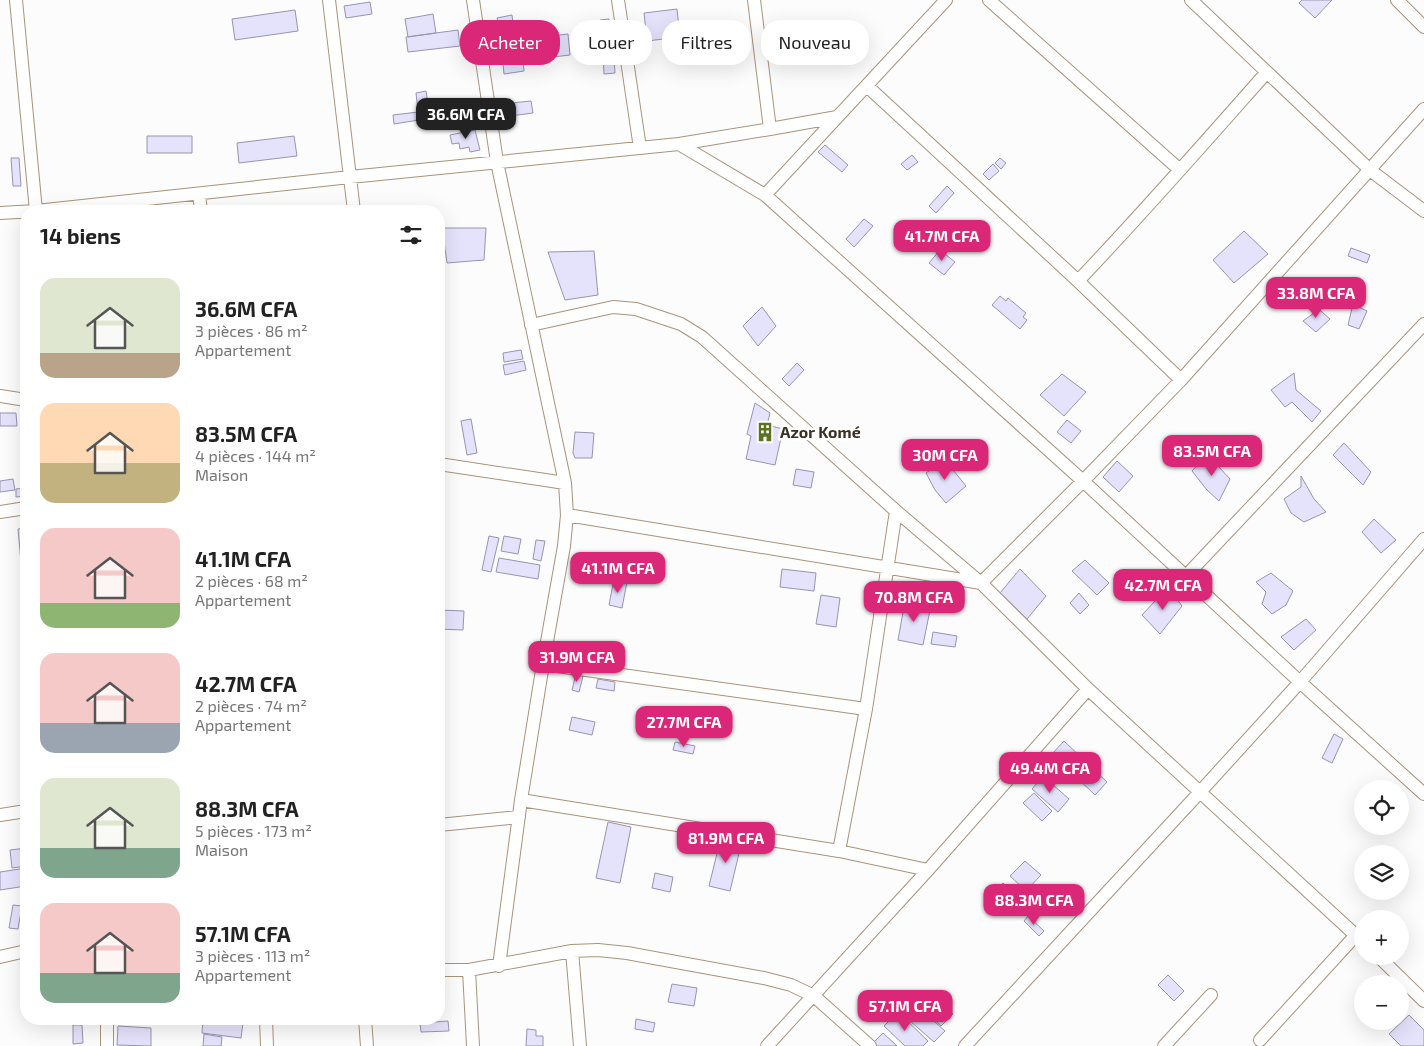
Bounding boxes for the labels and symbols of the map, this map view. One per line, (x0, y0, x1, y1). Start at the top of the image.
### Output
pin: 36.6M CFA (409, 98, 523, 140)
pin: 41.7M CFA (885, 220, 999, 262)
pin: 33.8M CFA (1259, 276, 1373, 319)
building icon: Azor Komé (754, 421, 776, 443)
place label: Azor Komé (780, 422, 861, 441)
pin: 83.5M CFA (1155, 434, 1269, 477)
pin: 30M CFA (899, 438, 991, 481)
pin: 41.1M CFA (561, 552, 675, 594)
pin: 42.7M CFA (1106, 568, 1220, 611)
pin: 70.8M CFA (857, 580, 971, 623)
pin: 31.9M CFA (520, 640, 634, 683)
pin: 27.7M CFA (627, 706, 741, 748)
pin: 49.4M CFA (993, 752, 1107, 794)
pin: 81.9M CFA (669, 822, 783, 864)
pin: 88.3M CFA (977, 884, 1091, 926)
pin: 57.1M CFA (848, 990, 962, 1032)

